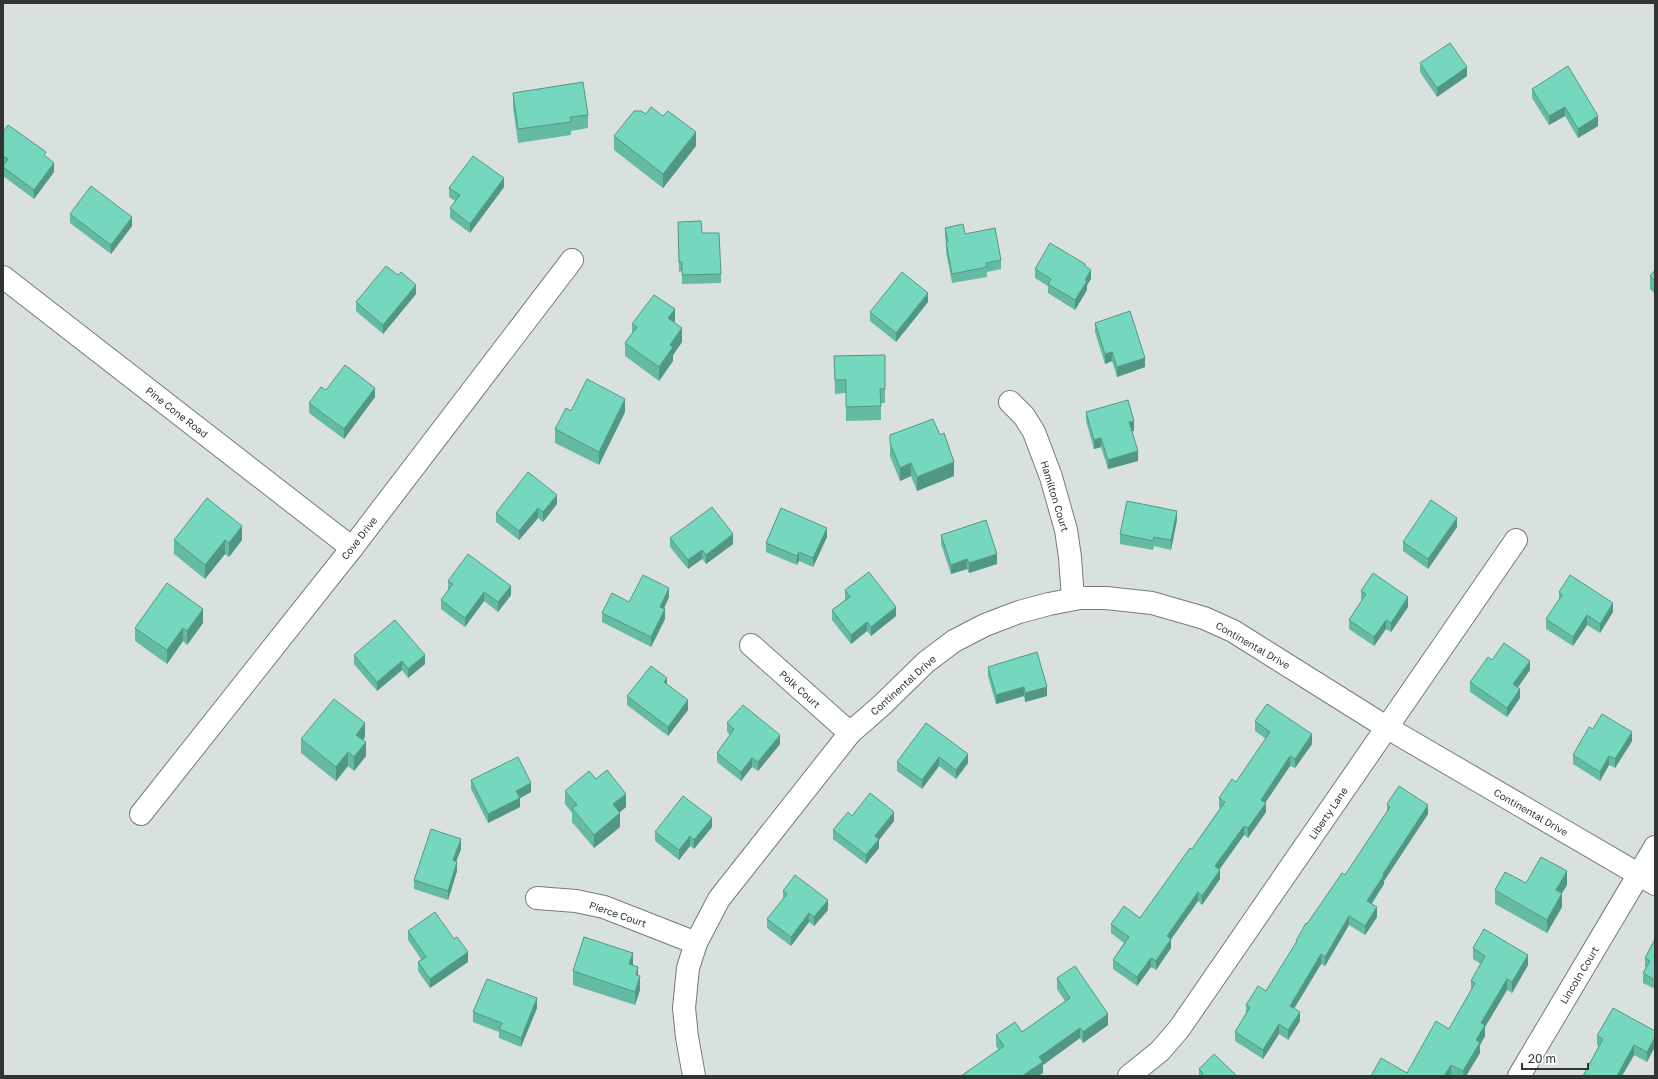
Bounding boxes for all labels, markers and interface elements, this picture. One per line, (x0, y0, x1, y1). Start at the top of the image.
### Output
street label: Pine Cone Road (144, 384, 210, 440)
street label: Hamilton Court (1039, 459, 1071, 533)
street label: Cove Drive (339, 514, 380, 562)
street label: Continental Drive (1214, 619, 1292, 671)
street label: Continental Drive (868, 652, 938, 717)
street label: Polk Court (777, 668, 823, 710)
street label: Liberty Lane (1306, 785, 1350, 841)
street label: Continental Drive (1492, 786, 1570, 838)
street label: Pierce Court (588, 899, 648, 929)
street label: Lincoln Court (1557, 944, 1601, 1006)
scale bar (1522, 1045, 1588, 1071)
text: 20 m (1528, 1051, 1556, 1066)

